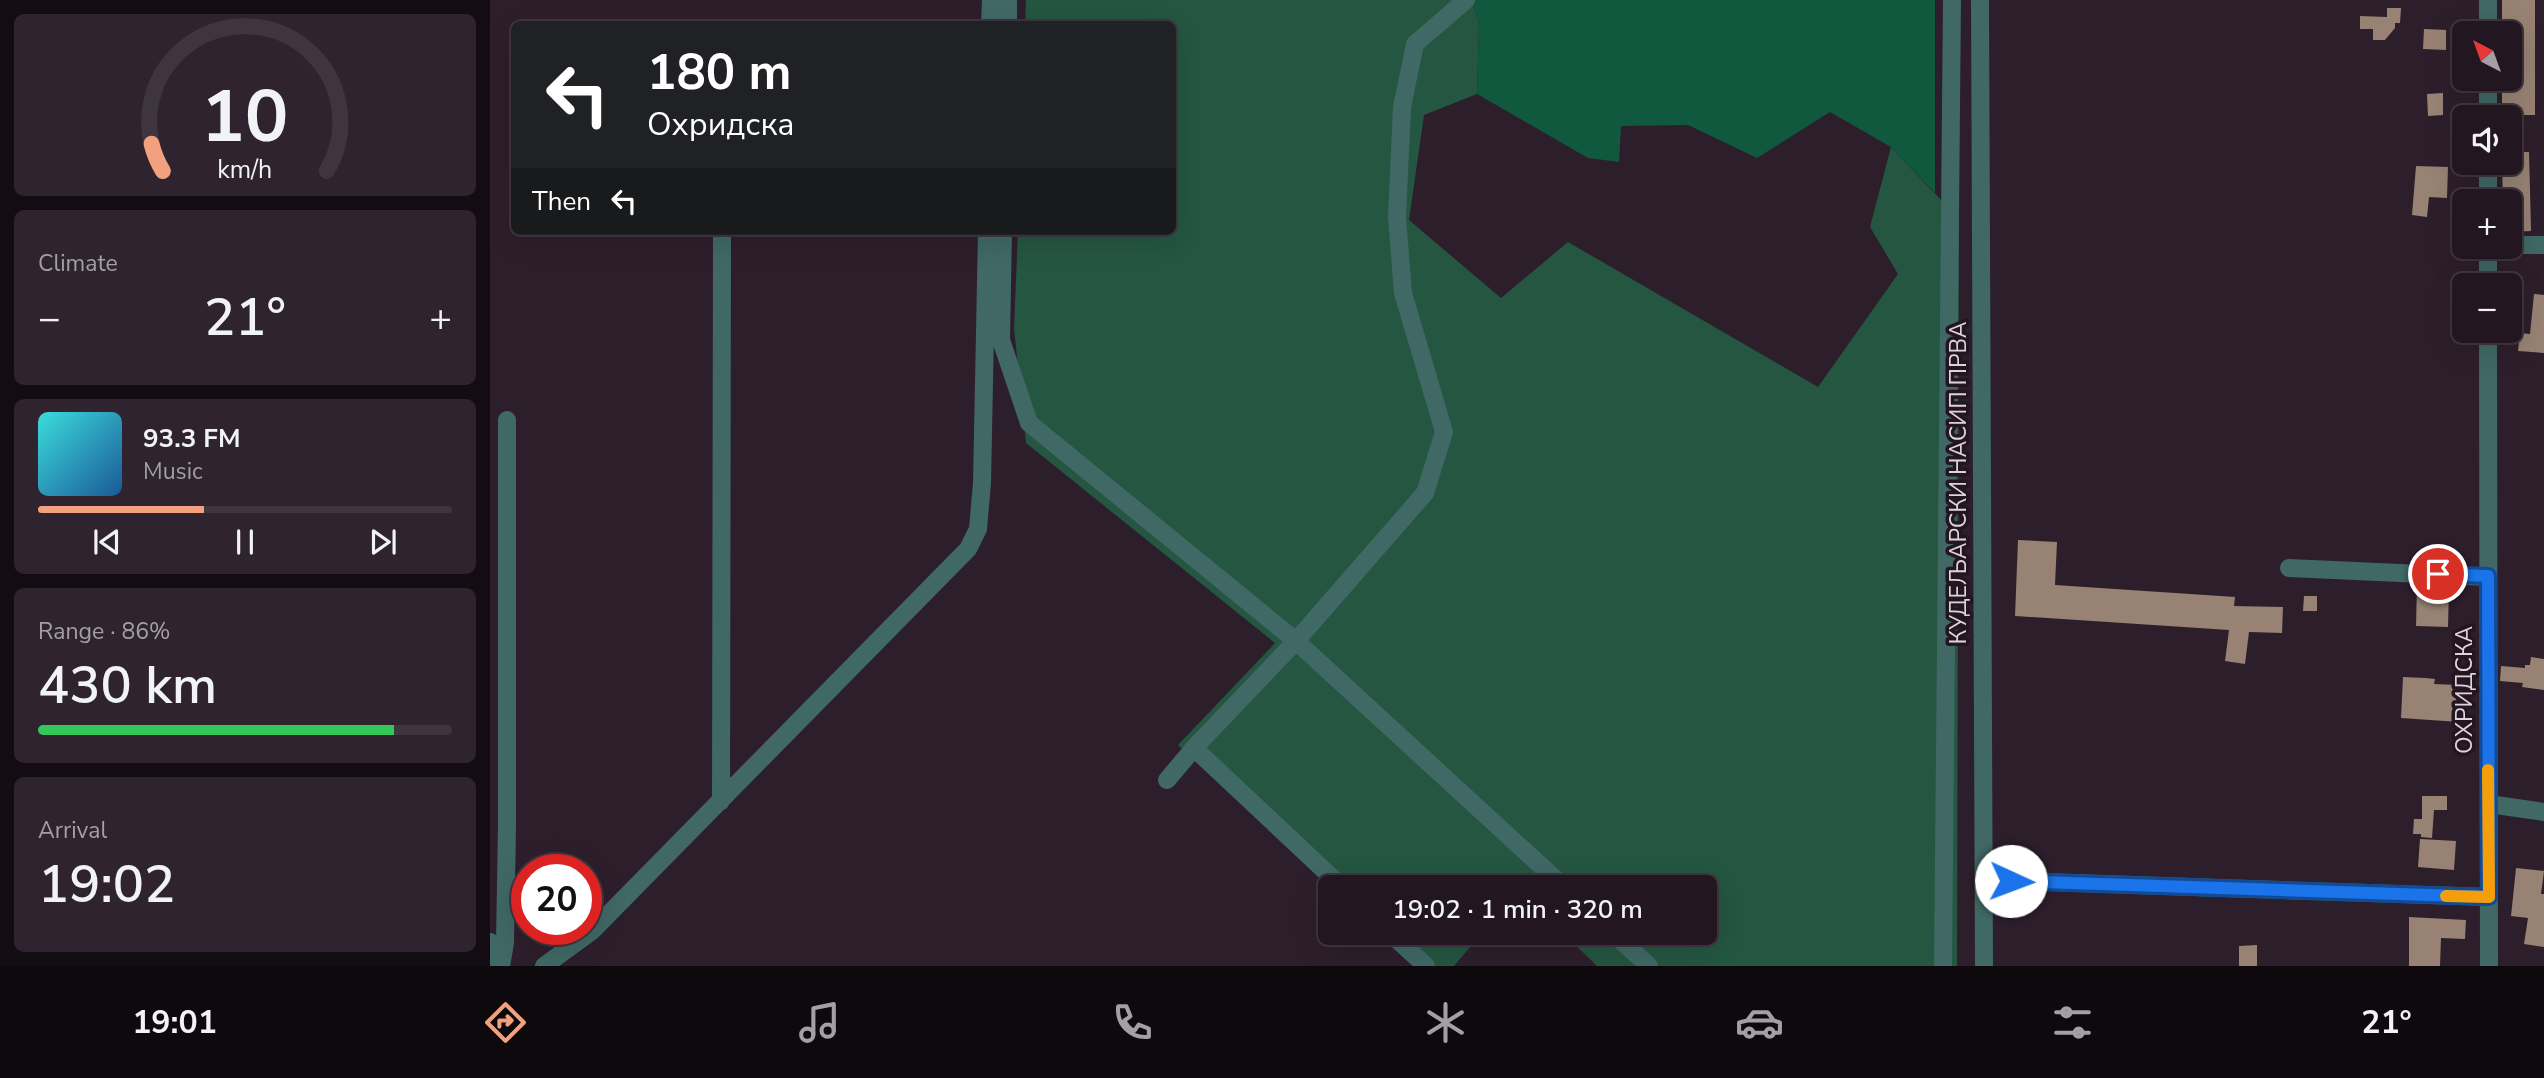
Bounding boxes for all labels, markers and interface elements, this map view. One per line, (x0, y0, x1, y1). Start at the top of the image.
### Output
north arrow (2452, 21, 2522, 91)
map controls (2452, 21, 2522, 343)
text: 180 m (647, 39, 791, 106)
icon: left (532, 49, 623, 140)
text: 10 (201, 67, 289, 167)
text: Охридска (647, 103, 795, 146)
button: sound (2452, 105, 2522, 175)
text: km/h (217, 153, 273, 187)
icon: left (605, 182, 643, 220)
text: Then (532, 184, 591, 219)
button: + (2452, 189, 2522, 259)
text: Climate (38, 248, 118, 279)
button: − (2452, 273, 2522, 343)
text: 21° (204, 282, 286, 353)
text: − (38, 293, 61, 344)
text: + (429, 293, 452, 344)
street label: КУДЕЉАРСКИ НАСИП ПРВА (1943, 321, 1974, 645)
text: 93.3 FM (143, 421, 240, 456)
text: Music (143, 456, 203, 487)
icon: previous (88, 523, 126, 561)
icon: pause (226, 523, 264, 561)
icon: next (364, 523, 402, 561)
pin (2408, 544, 2468, 604)
icon: arrive (2419, 555, 2457, 593)
text: Range · 86% (38, 616, 170, 647)
street label: ОХРИДСКА (2449, 626, 2480, 754)
text: 430 km (38, 650, 217, 721)
text: Arrival (38, 815, 107, 846)
position arrow (1974, 844, 2048, 918)
text: 19:02 (38, 849, 175, 920)
speed limit sign: 20 (511, 854, 602, 945)
text: 19:02 · 1 min · 320 m (1392, 892, 1643, 927)
icon: directions (481, 998, 530, 1047)
icon: music (795, 998, 844, 1047)
icon: phone (1108, 998, 1157, 1047)
icon: climate (1421, 998, 1470, 1047)
icon: car (1735, 998, 1784, 1047)
icon: filters (2048, 998, 2097, 1047)
text: 19:01 (132, 1001, 217, 1044)
text: 21° (2361, 1001, 2412, 1044)

